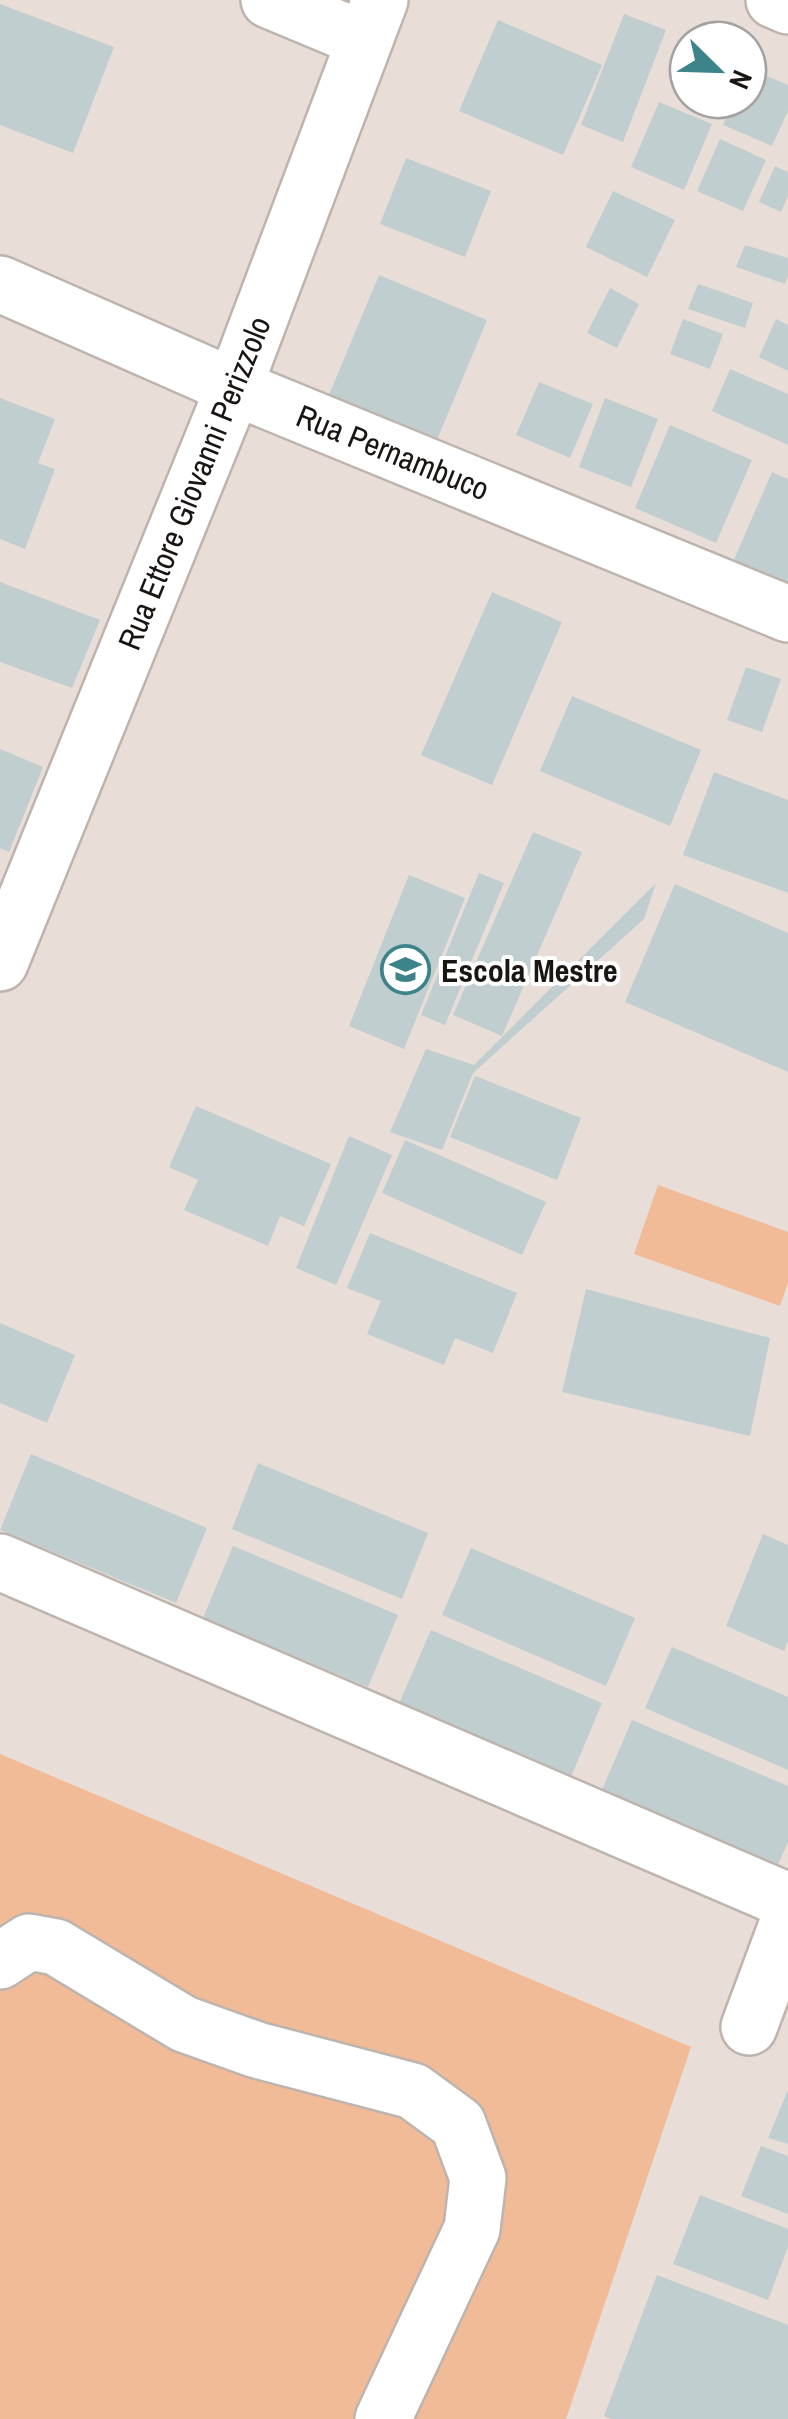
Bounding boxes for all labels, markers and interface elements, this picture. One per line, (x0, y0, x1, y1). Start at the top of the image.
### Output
north arrow (668, 20, 768, 120)
text: N (720, 65, 762, 95)
street label: Rua Ettore Giovanni Perizzolo (107, 310, 281, 656)
street label: Rua Pernambuco (290, 394, 496, 510)
school or university icon: Escola Mestre (380, 944, 432, 996)
place label: Escola Mestre (441, 949, 617, 992)

